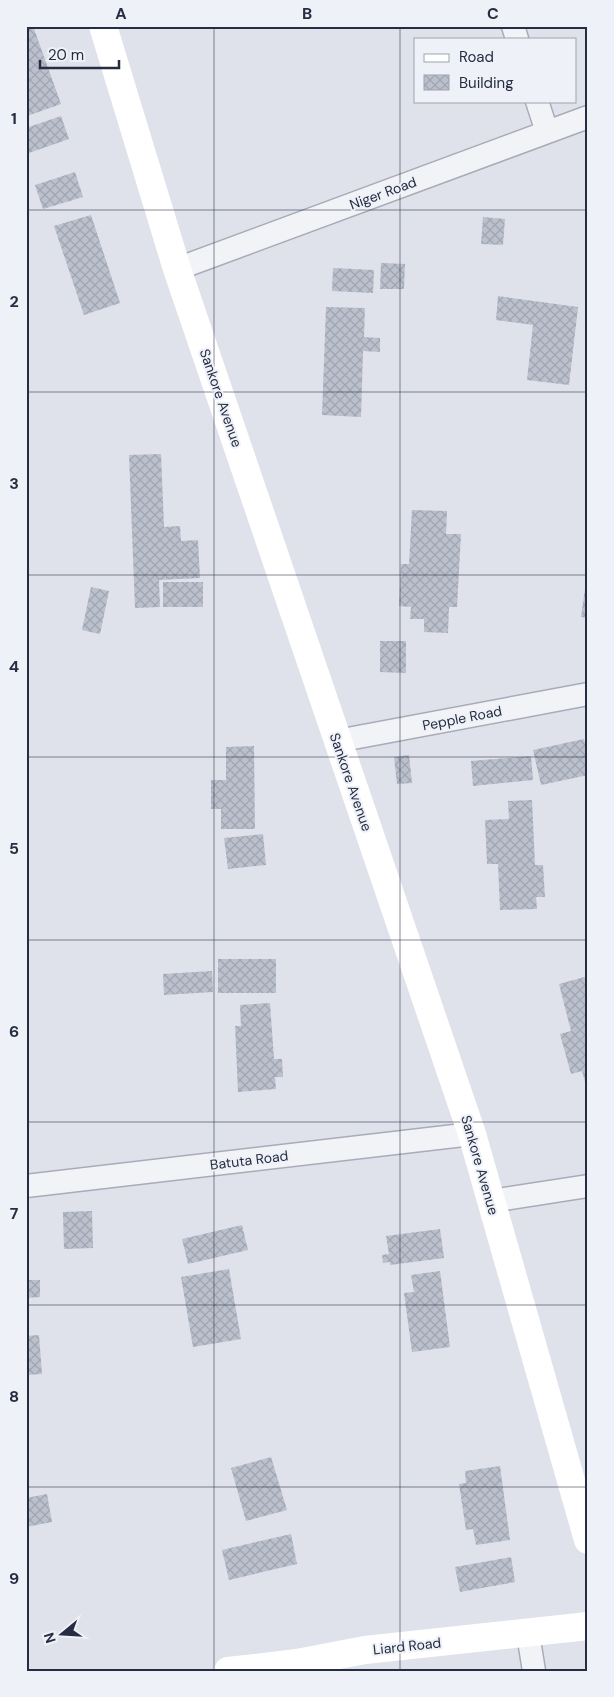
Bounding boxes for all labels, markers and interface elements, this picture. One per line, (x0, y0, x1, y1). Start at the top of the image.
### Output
text: A (115, 3, 127, 24)
text: B (302, 3, 312, 24)
text: C (487, 3, 499, 24)
scale bar (40, 38, 119, 70)
legend (414, 38, 576, 102)
text: 20 m (48, 45, 84, 65)
text: Road (459, 47, 494, 67)
text: Building (459, 73, 514, 93)
text: 1 (11, 108, 17, 129)
street label: Niger Road (347, 173, 419, 213)
text: 2 (9, 291, 19, 312)
street label: Sankore Avenue (196, 346, 246, 450)
text: 3 (9, 473, 19, 494)
text: 4 (9, 656, 19, 677)
street label: Pepple Road (421, 701, 503, 735)
street label: Sankore Avenue (326, 730, 376, 834)
text: 5 (9, 838, 19, 859)
text: 6 (9, 1021, 19, 1042)
street label: Sankore Avenue (457, 1113, 503, 1217)
street label: Batuta Road (209, 1146, 289, 1174)
text: 7 (10, 1203, 19, 1224)
text: 8 (9, 1386, 19, 1407)
text: 9 (9, 1568, 19, 1589)
north arrow (38, 1610, 88, 1660)
text: N (39, 1630, 60, 1646)
street label: Liard Road (372, 1633, 442, 1659)

